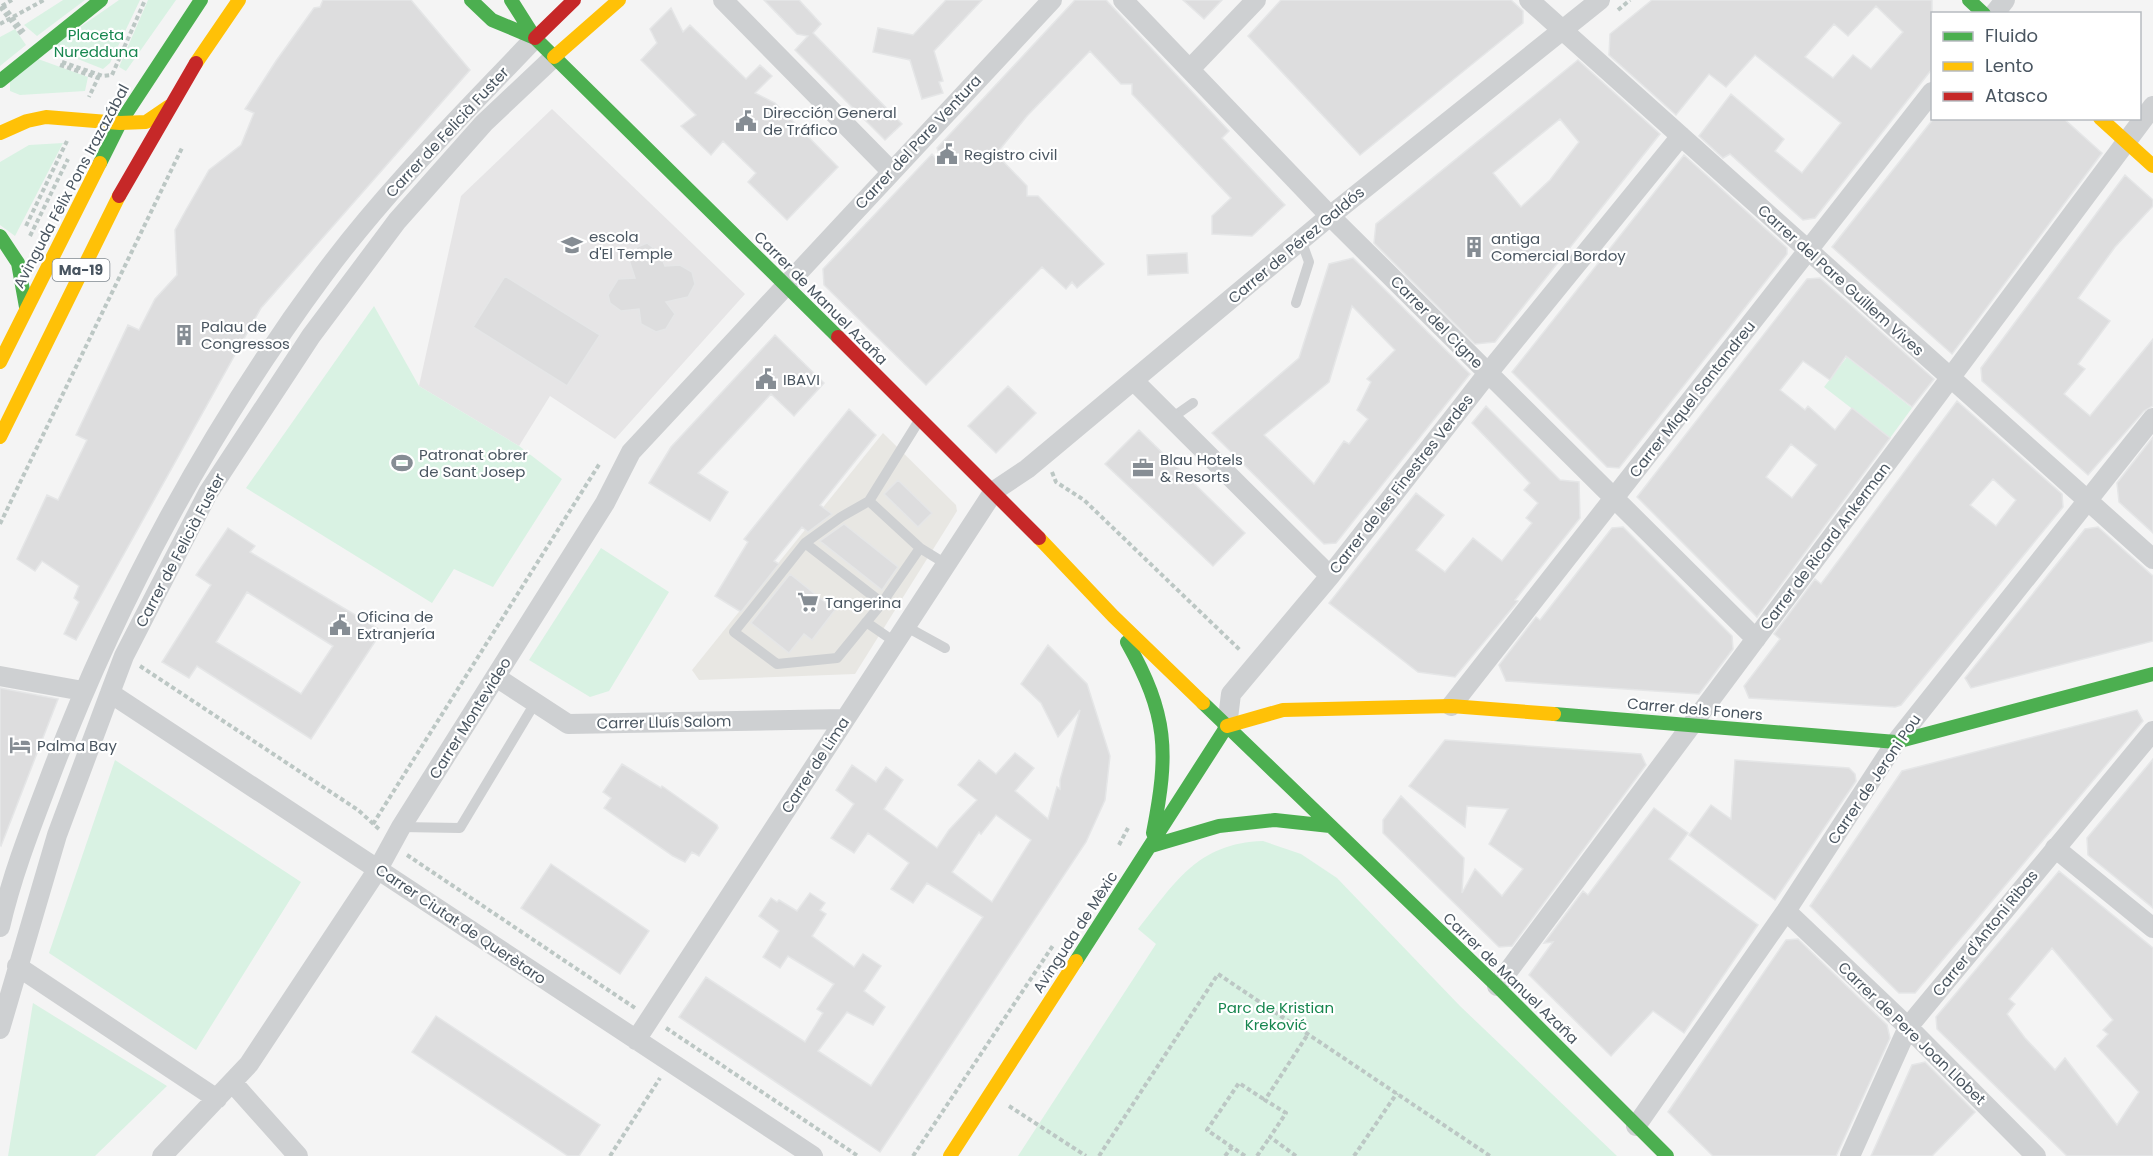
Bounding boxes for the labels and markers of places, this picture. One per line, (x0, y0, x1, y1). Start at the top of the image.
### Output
place label: Dirección General de Tráfico (763, 102, 897, 140)
public building icon: Dirección General de Tráfico (734, 109, 758, 133)
public building icon: Registro civil (935, 142, 959, 166)
place label: Registro civil (964, 144, 1057, 165)
place label: escola d'El Temple (589, 226, 673, 264)
place label: antiga Comercial Bordoy (1491, 228, 1626, 266)
school or university icon: escola d'El Temple (560, 233, 584, 257)
building icon: antiga Comercial Bordoy (1462, 235, 1486, 259)
place label: Palau de Congressos (201, 316, 290, 354)
building icon: Palau de Congressos (172, 323, 196, 347)
public building icon: IBAVI (754, 367, 778, 391)
place label: IBAVI (783, 369, 820, 390)
place label: Patronat obrer de Sant Josep (419, 444, 528, 482)
place label: Blau Hotels & Resorts (1160, 449, 1243, 487)
sports icon: Patronat obrer de Sant Josep (390, 451, 414, 475)
office icon: Blau Hotels & Resorts (1131, 456, 1155, 480)
supermarket icon: Tangerina (796, 590, 820, 614)
place label: Tangerina (825, 592, 901, 613)
place label: Oficina de Extranjería (357, 606, 435, 644)
public building icon: Oficina de Extranjería (328, 613, 352, 637)
hotel icon: Palma Bay (8, 733, 32, 757)
place label: Palma Bay (37, 735, 117, 756)

